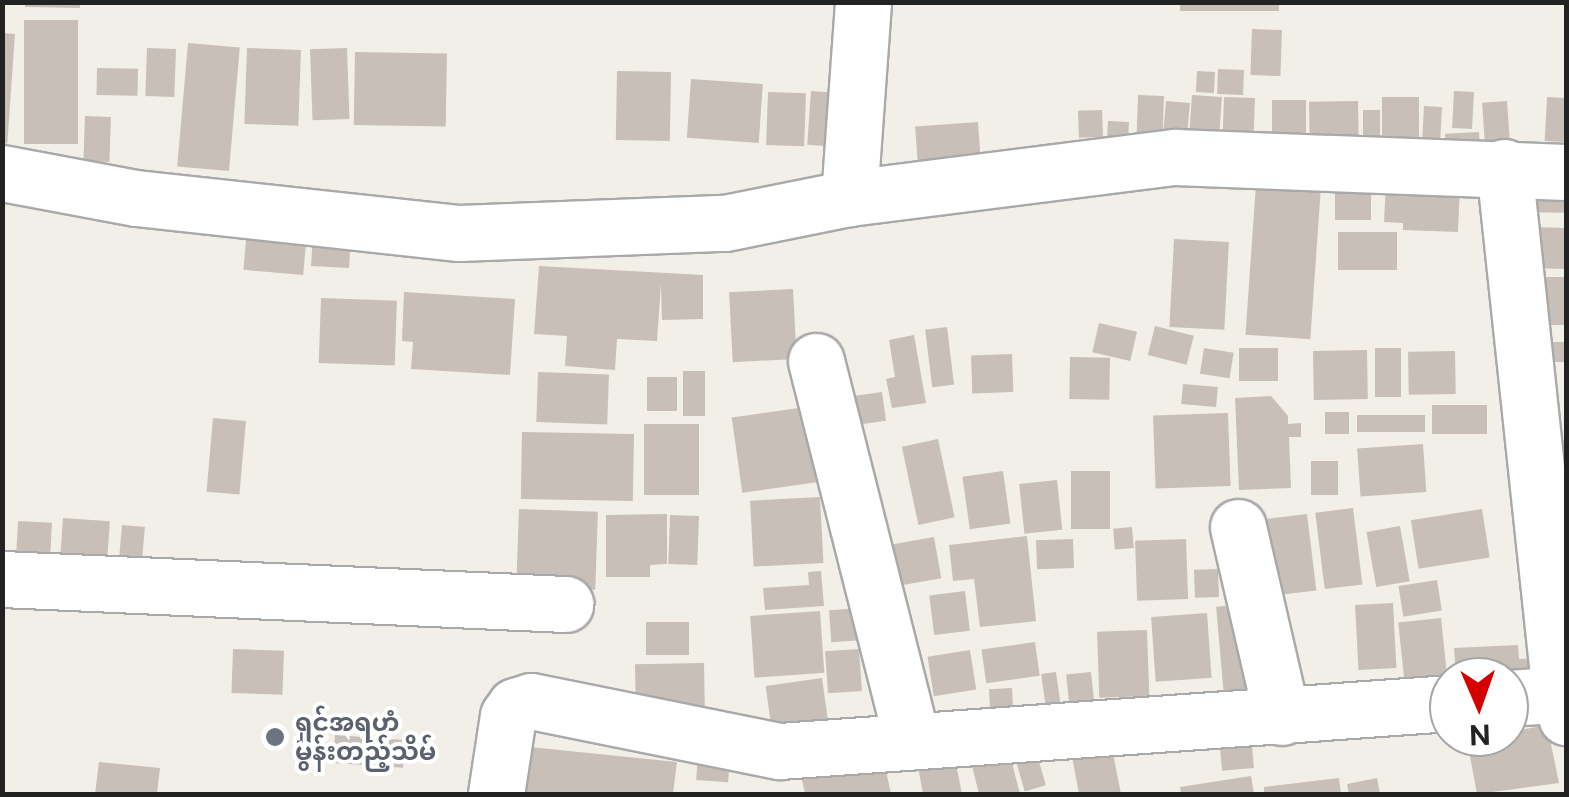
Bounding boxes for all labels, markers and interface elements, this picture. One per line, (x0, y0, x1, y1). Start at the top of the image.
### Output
north arrow (1429, 657, 1529, 757)
place label: ရှင်အရဟံ မွန်းတည့်သိမ် (295, 708, 436, 767)
text: N (1468, 719, 1492, 752)
marker: ရှင်အရဟံ မွန်းတည့်သိမ် (264, 726, 286, 748)

